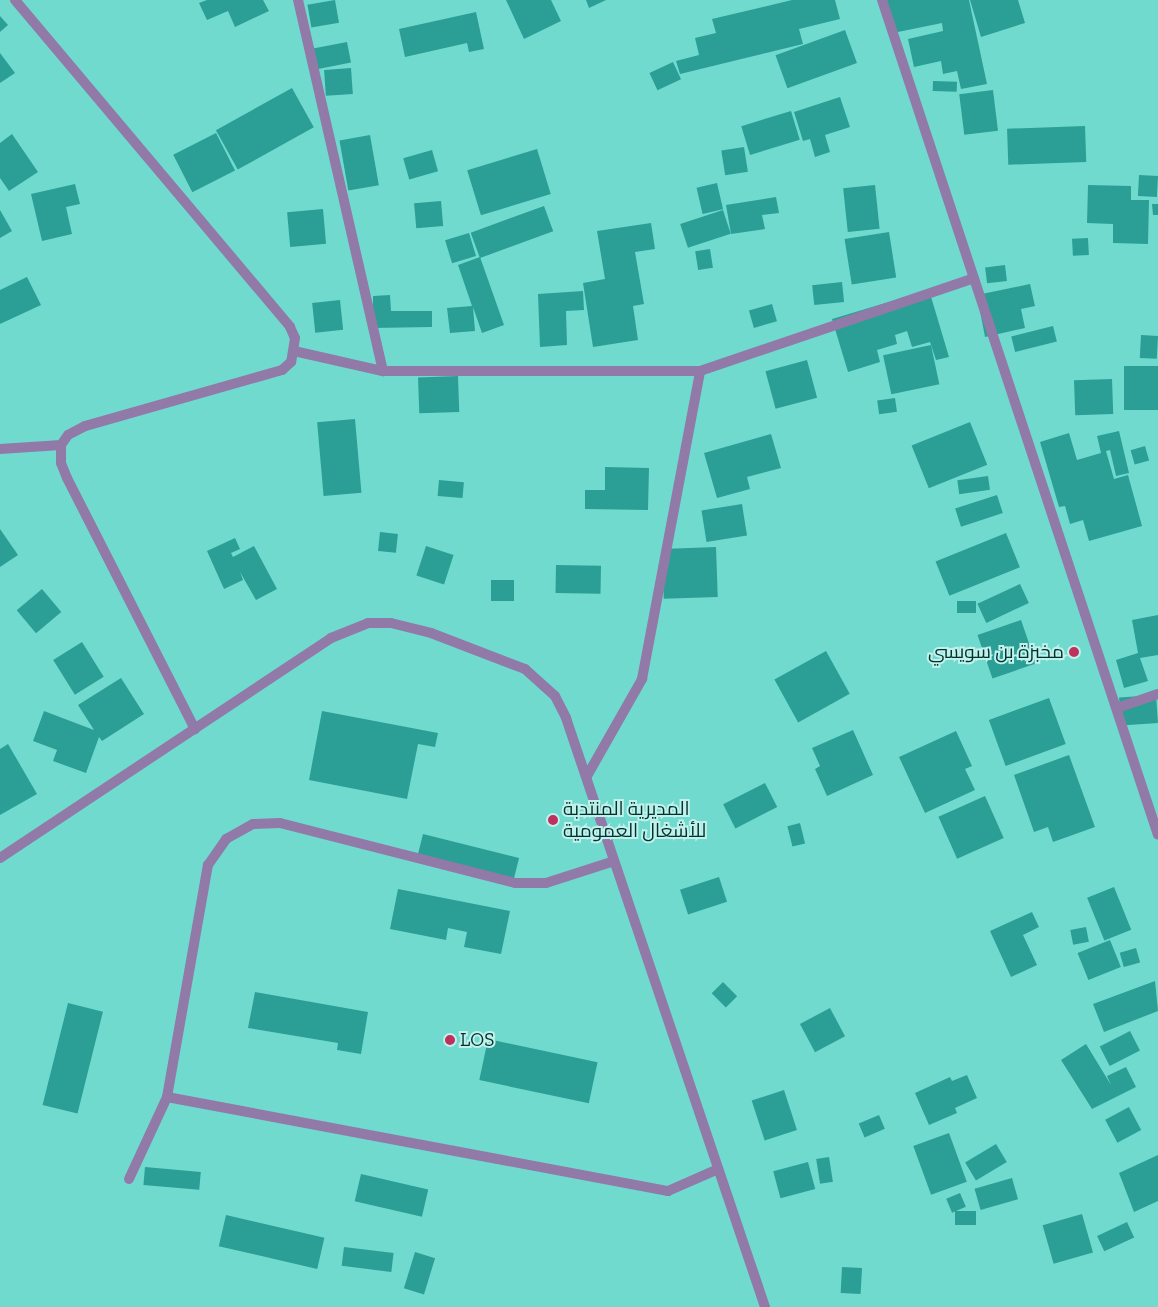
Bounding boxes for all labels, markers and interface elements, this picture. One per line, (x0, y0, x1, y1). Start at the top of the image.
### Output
place label: مخبزة بن سويسي (928, 641, 1064, 663)
marker: مخبزة بن سويسي (1068, 646, 1080, 658)
place label: المديرية المنتدبة للأشغال العمومية (563, 798, 706, 842)
marker: المديرية المنتدبة للأشغال العمومية (547, 814, 559, 826)
place label: LOS (460, 1029, 494, 1051)
marker: LOS (444, 1034, 456, 1046)

